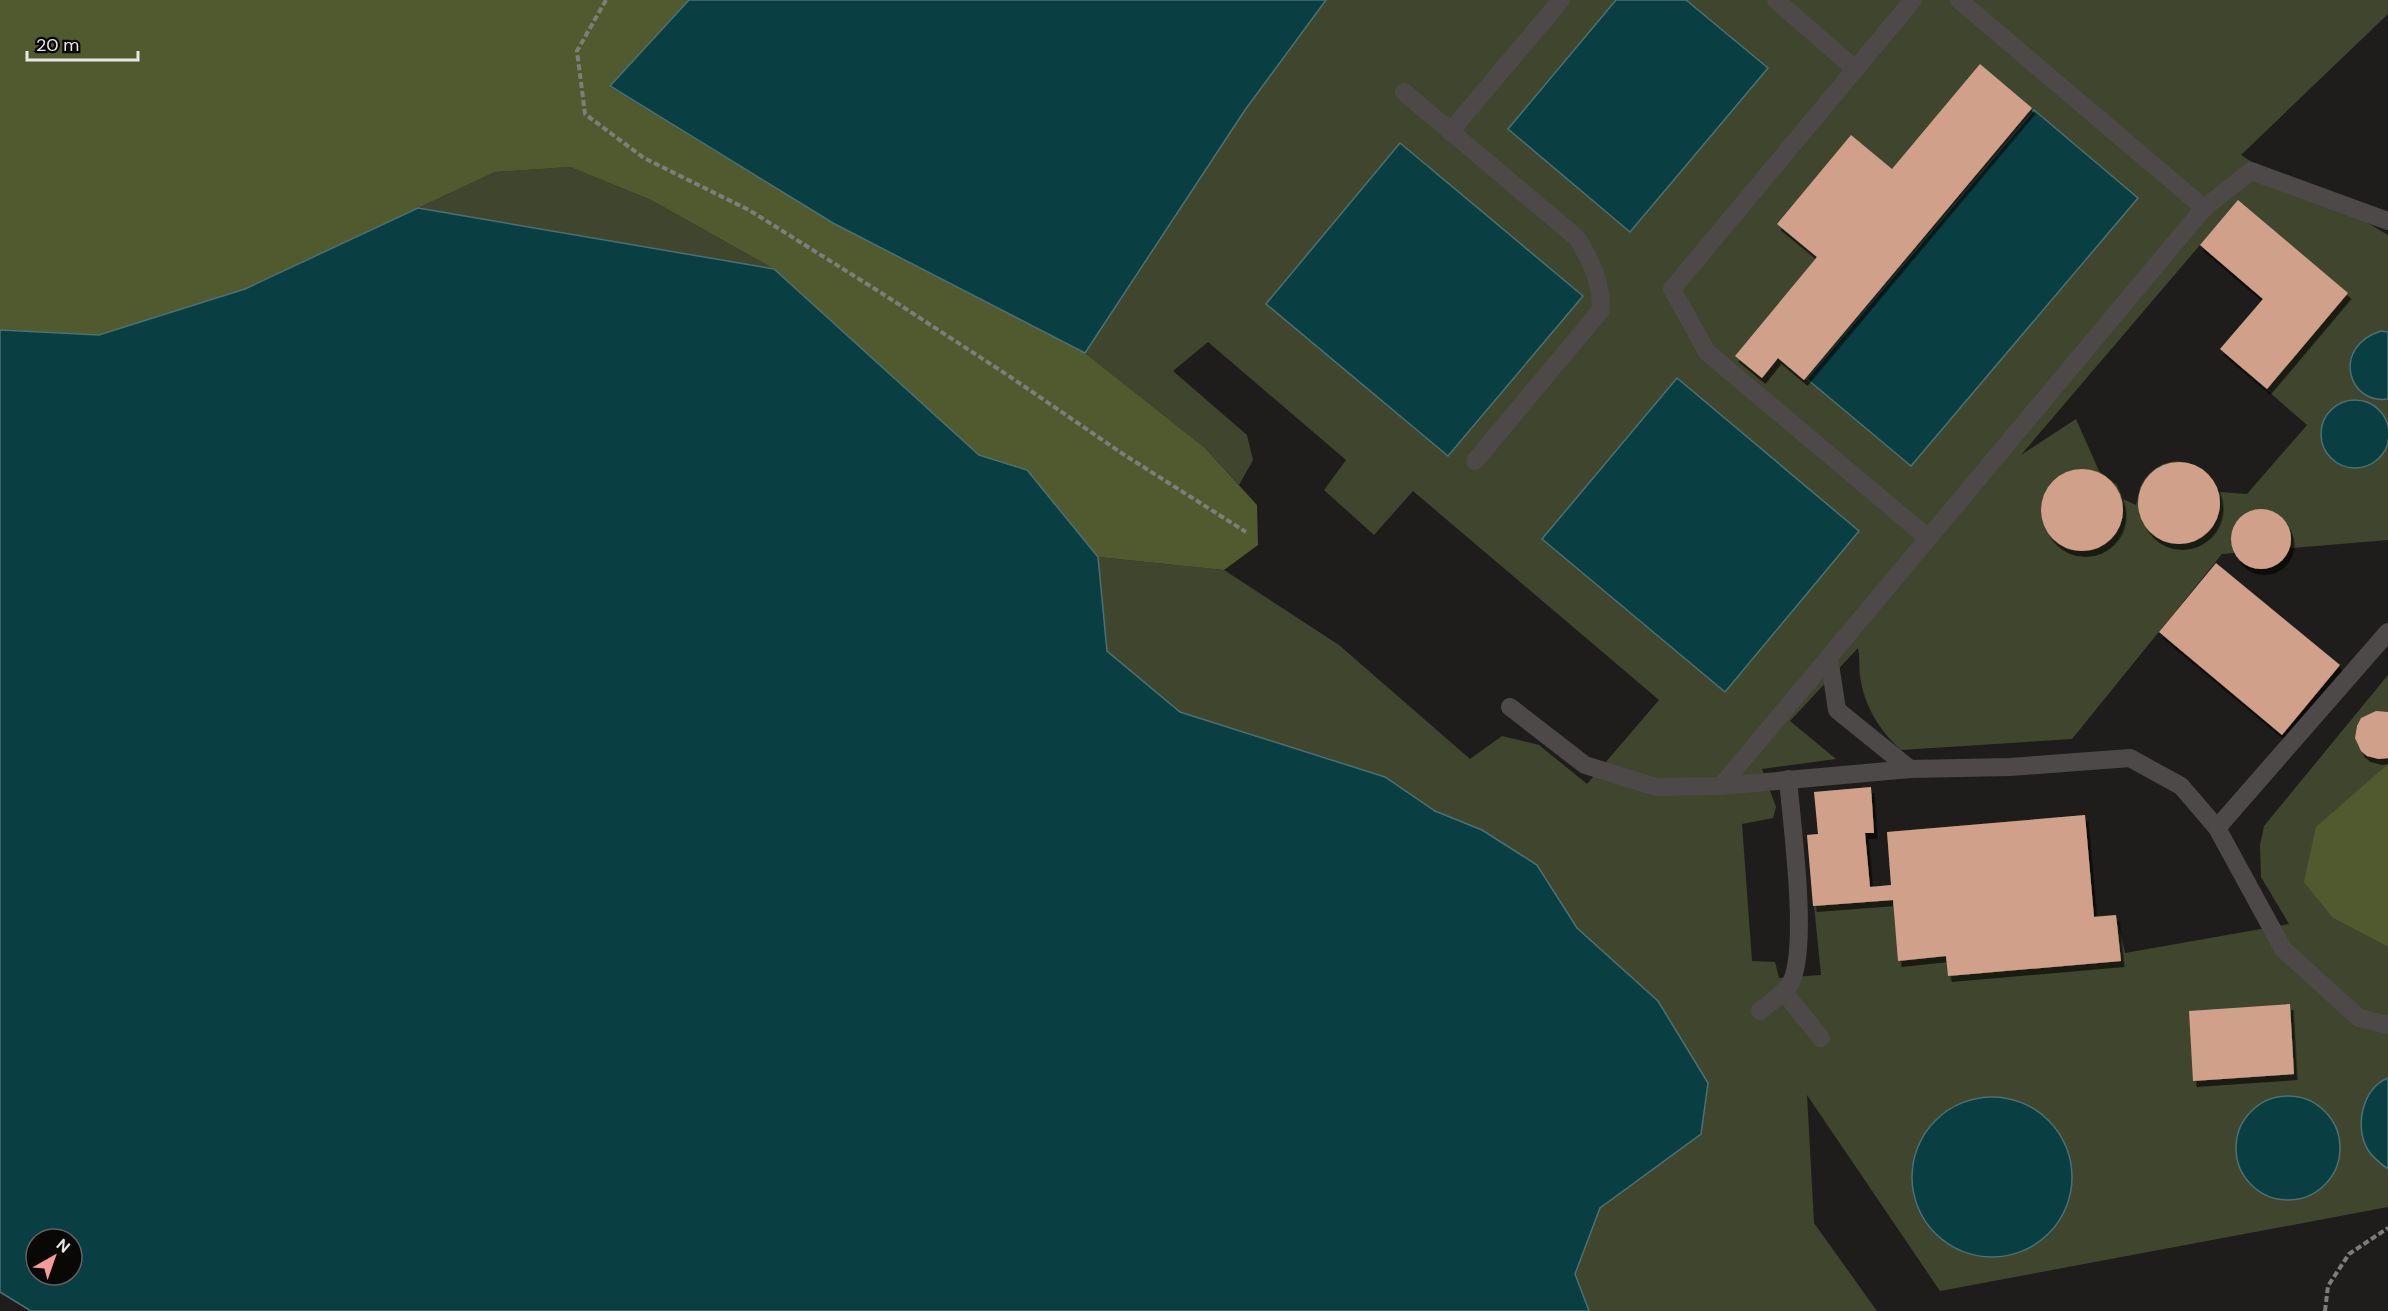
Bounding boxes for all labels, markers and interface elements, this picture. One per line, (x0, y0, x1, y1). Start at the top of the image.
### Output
scale bar (27, 24, 138, 62)
text: 20 m (36, 33, 79, 57)
north arrow (24, 1227, 84, 1287)
text: N (52, 1234, 75, 1258)

